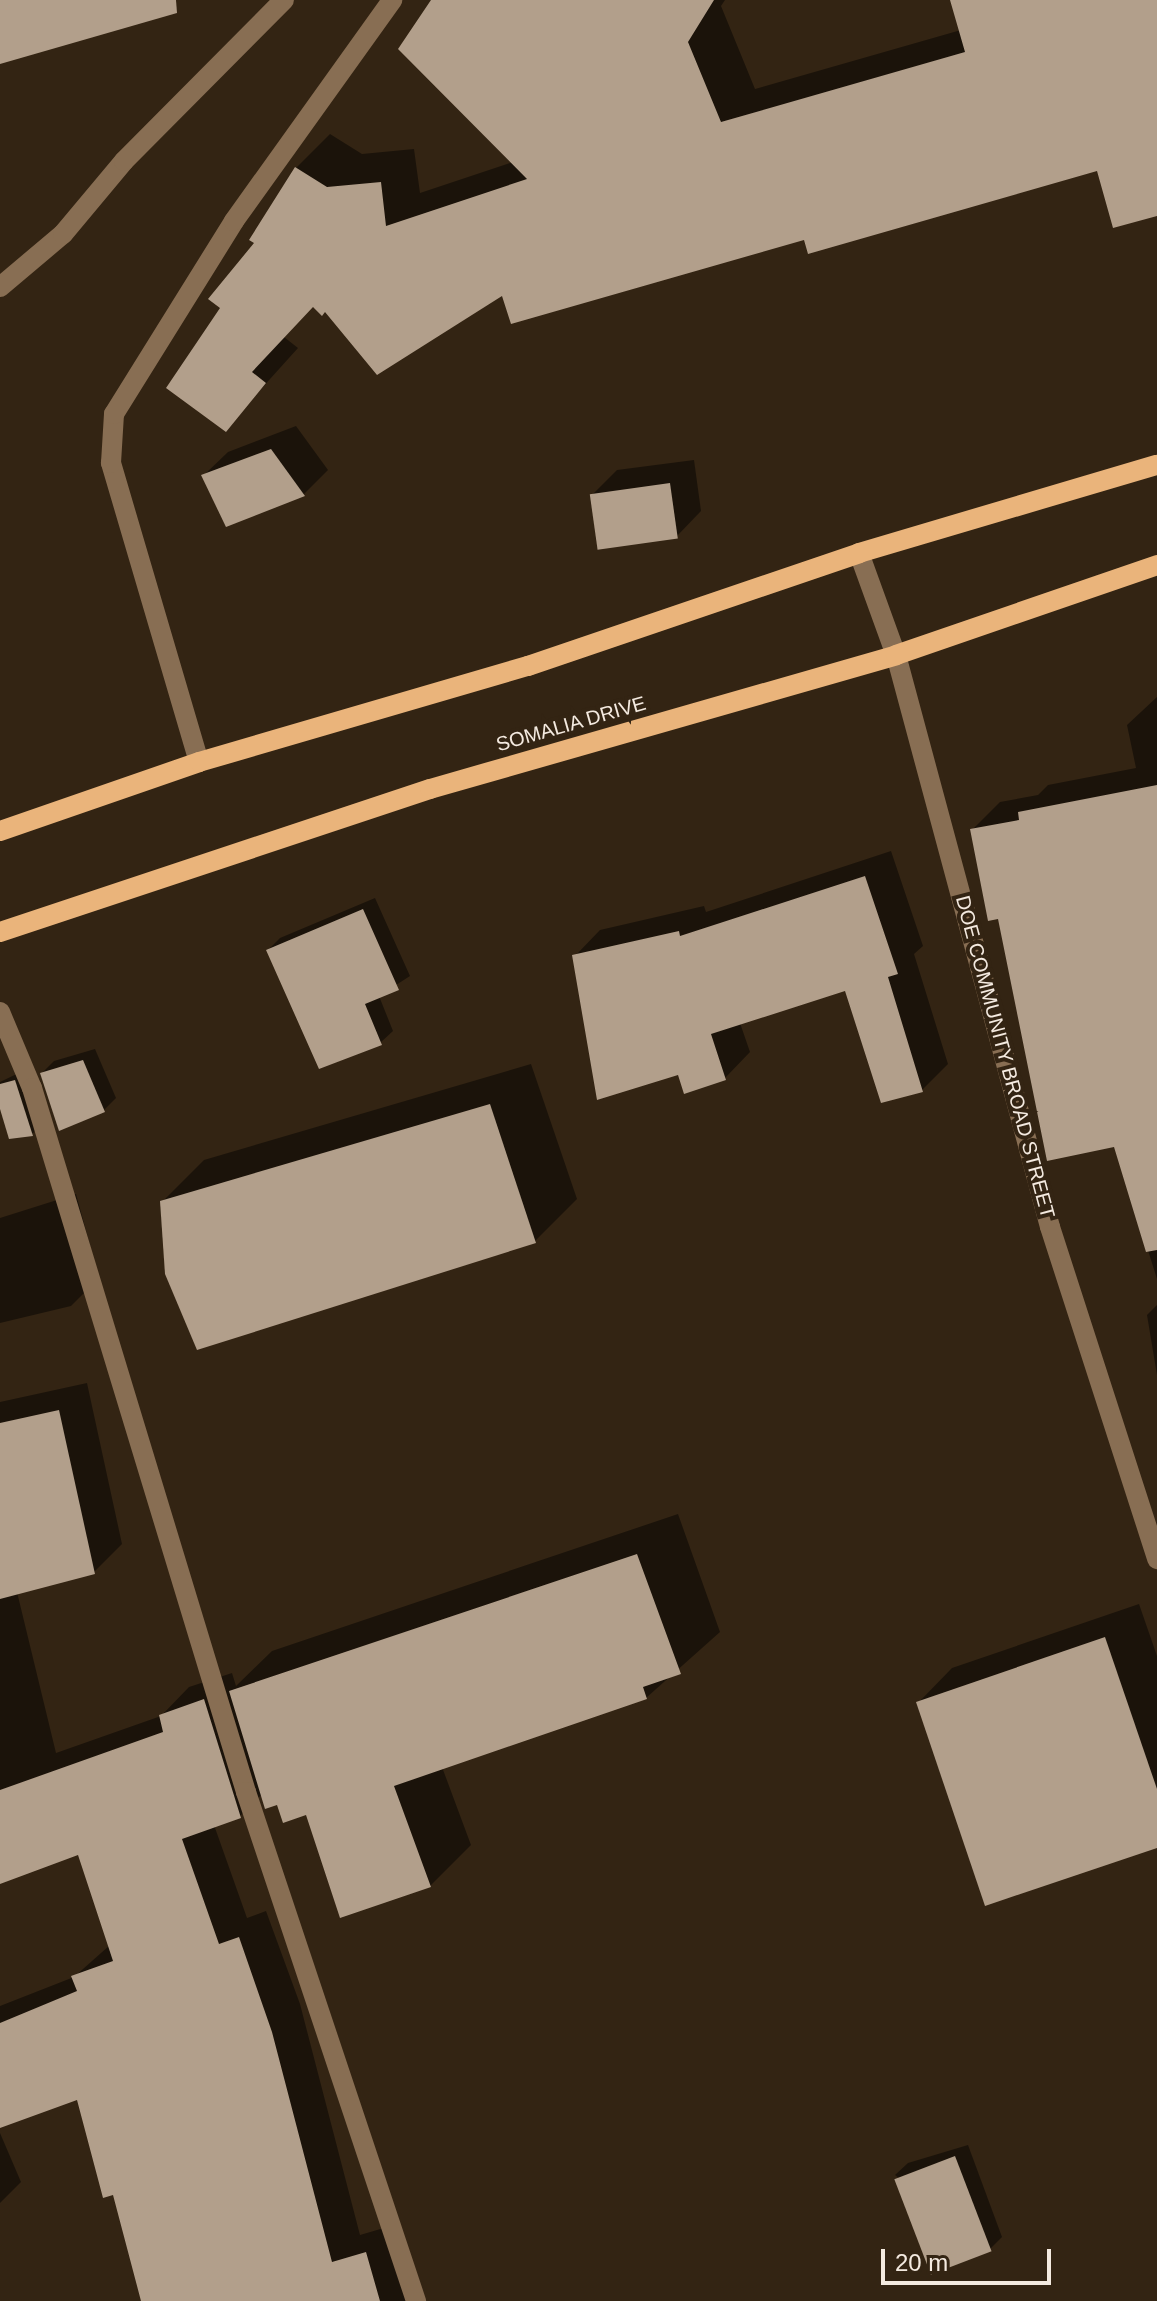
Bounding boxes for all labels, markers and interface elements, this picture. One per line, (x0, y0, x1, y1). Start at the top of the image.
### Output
street label: SOMALIA DRIVE (493, 691, 649, 757)
street label: DOE COMMUNITY BROAD STREET (950, 893, 1060, 1221)
scale bar (885, 2233, 1055, 2283)
text: 20 m (895, 2249, 948, 2276)

